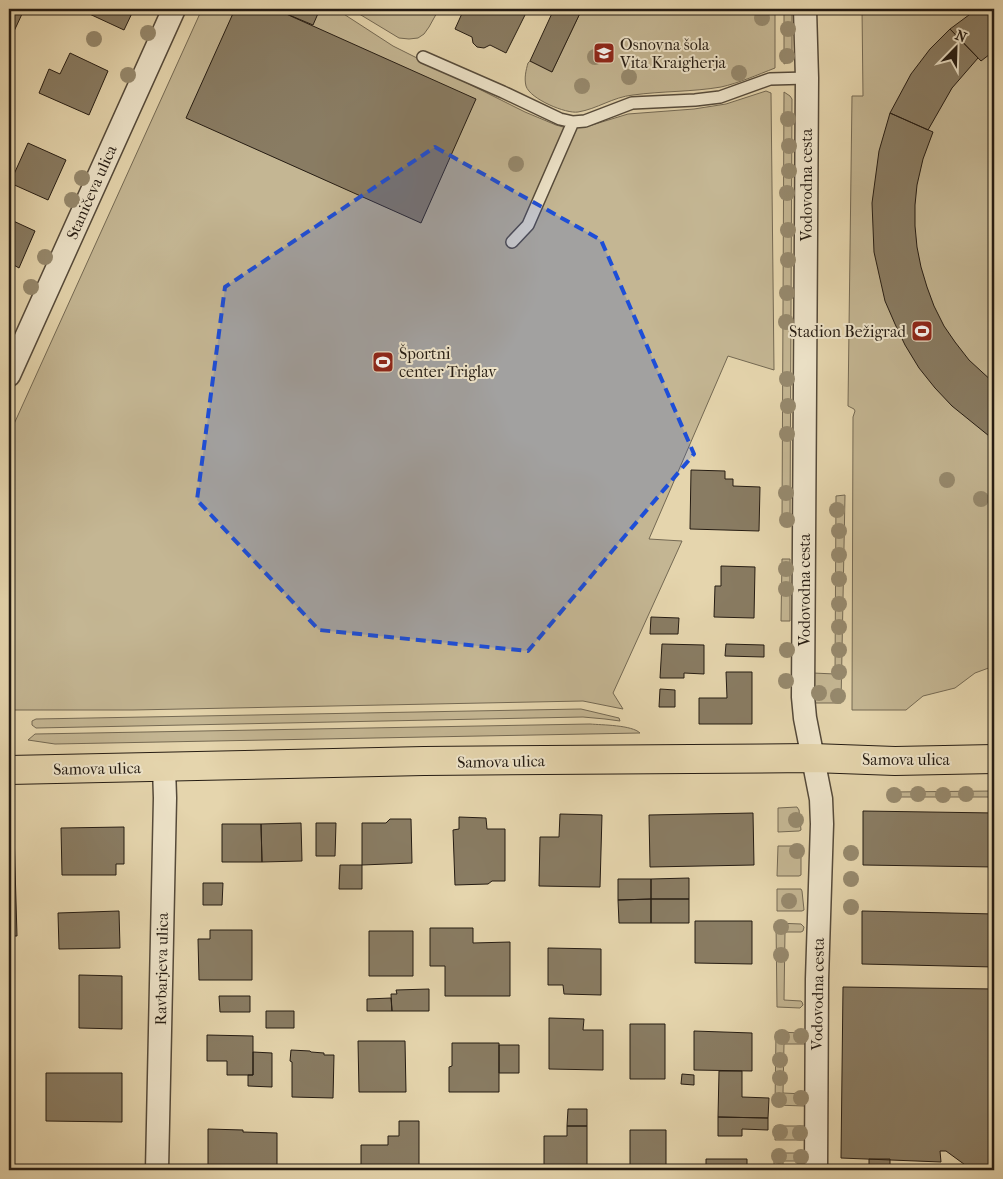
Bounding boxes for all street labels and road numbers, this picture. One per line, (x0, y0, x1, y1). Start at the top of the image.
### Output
street label: Vodovodna cesta (797, 128, 816, 242)
street label: Staničeva ulica (62, 142, 121, 242)
street label: Vodovodna cesta (795, 533, 814, 647)
street label: Samova ulica (862, 750, 951, 769)
street label: Samova ulica (457, 751, 546, 772)
street label: Samova ulica (53, 758, 142, 779)
street label: Ravbarjeva ulica (151, 912, 172, 1026)
street label: Vodovodna cesta (807, 937, 828, 1052)

